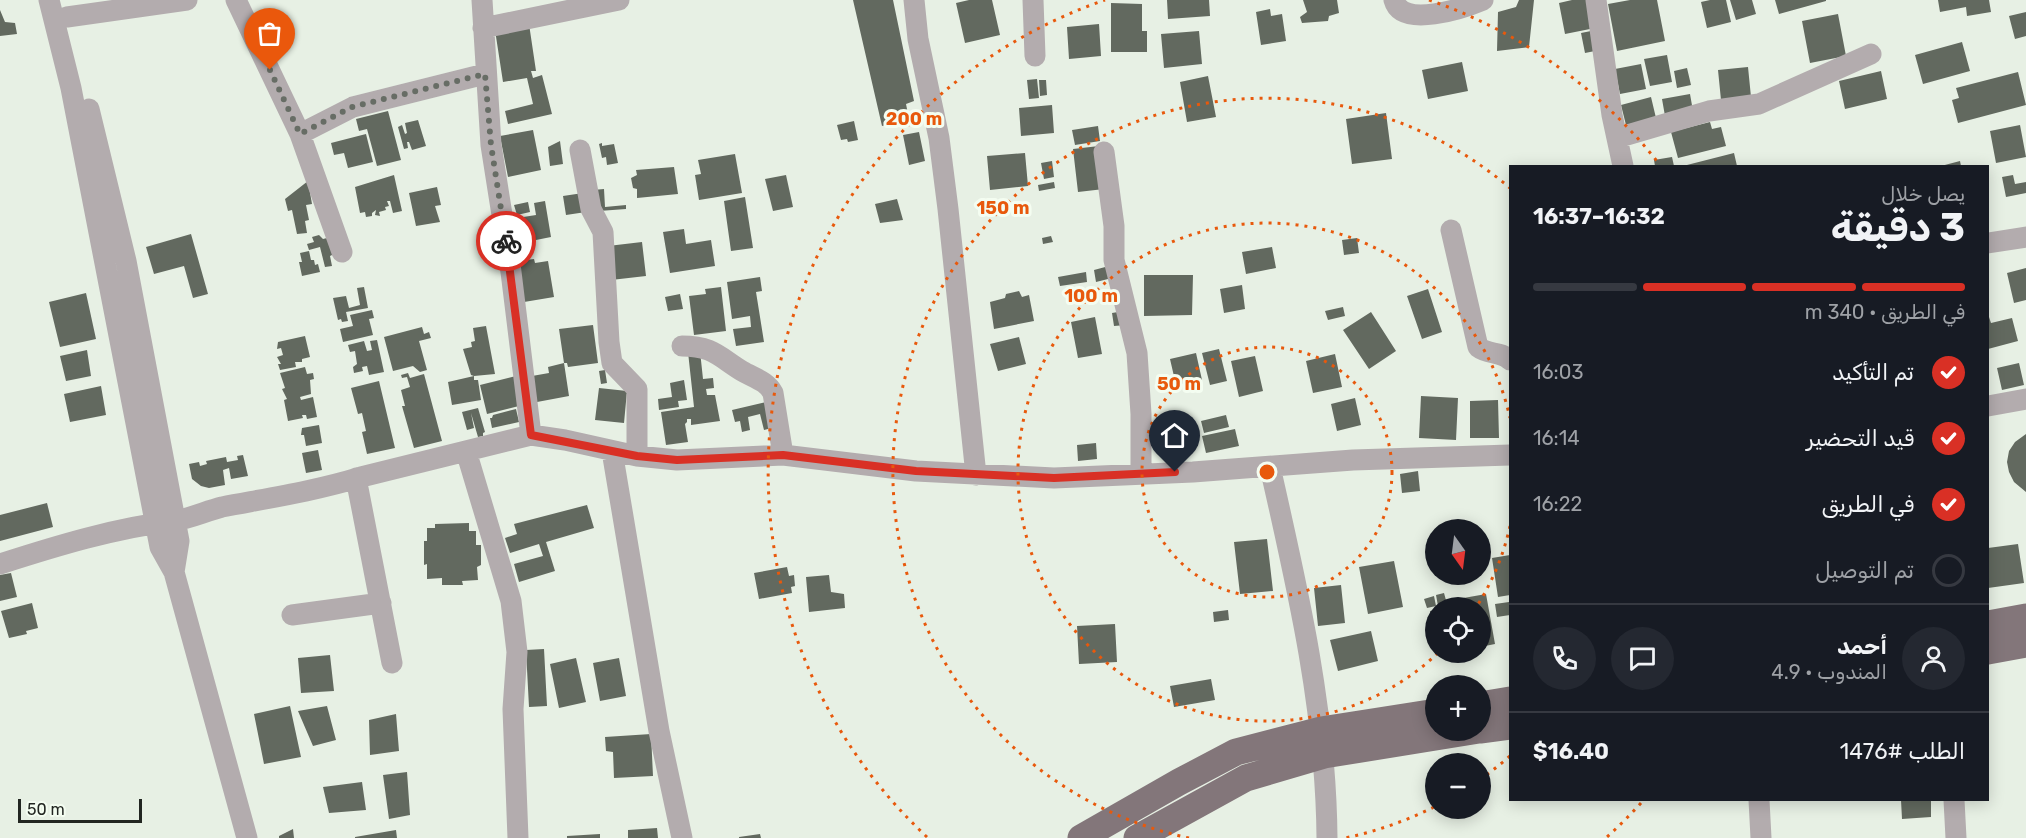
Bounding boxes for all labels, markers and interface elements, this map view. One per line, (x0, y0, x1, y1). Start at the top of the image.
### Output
pin (244, 8, 295, 70)
icon: bag (253, 17, 286, 50)
text: 200 m (886, 108, 942, 130)
text: يصل خلال (1881, 182, 1965, 206)
text: 150 m (976, 197, 1030, 219)
text: 16:32–16:37 (1533, 203, 1665, 230)
text: 3 دقيقة (1831, 205, 1965, 251)
courier (476, 211, 536, 271)
icon: bike (490, 225, 523, 258)
text: 100 m (1064, 285, 1118, 307)
text: في الطريق · 340 m (1805, 300, 1965, 324)
icon: check (1932, 356, 1965, 389)
text: تم التأكيد (1832, 359, 1914, 386)
text: 16:03 (1533, 360, 1583, 384)
text: 50 m (1157, 373, 1201, 395)
pin (1149, 410, 1200, 472)
icon: home (1158, 419, 1191, 452)
icon: check (1932, 422, 1965, 455)
text: قيد التحضير (1806, 425, 1914, 452)
text: 16:14 (1533, 426, 1580, 450)
centre of rings (1257, 462, 1277, 482)
icon: check (1932, 488, 1965, 521)
text: في الطريق (1822, 491, 1914, 518)
text: 16:22 (1533, 492, 1582, 516)
north arrow (1425, 519, 1491, 585)
map controls (1425, 519, 1491, 819)
text: تم التوصيل (1815, 557, 1914, 584)
button: locate (1425, 597, 1491, 663)
button: phone (1533, 627, 1596, 690)
button: chat (1611, 627, 1674, 690)
button: person (1902, 627, 1965, 690)
text: أحمد (1837, 633, 1887, 660)
text: المندوب · 4.9 (1771, 660, 1887, 684)
button: + (1425, 675, 1491, 741)
text: $16.40 (1533, 738, 1609, 765)
text: الطلب #1476 (1840, 738, 1965, 765)
button: − (1425, 753, 1491, 819)
scale bar (18, 796, 142, 824)
text: 50 m (27, 800, 65, 819)

